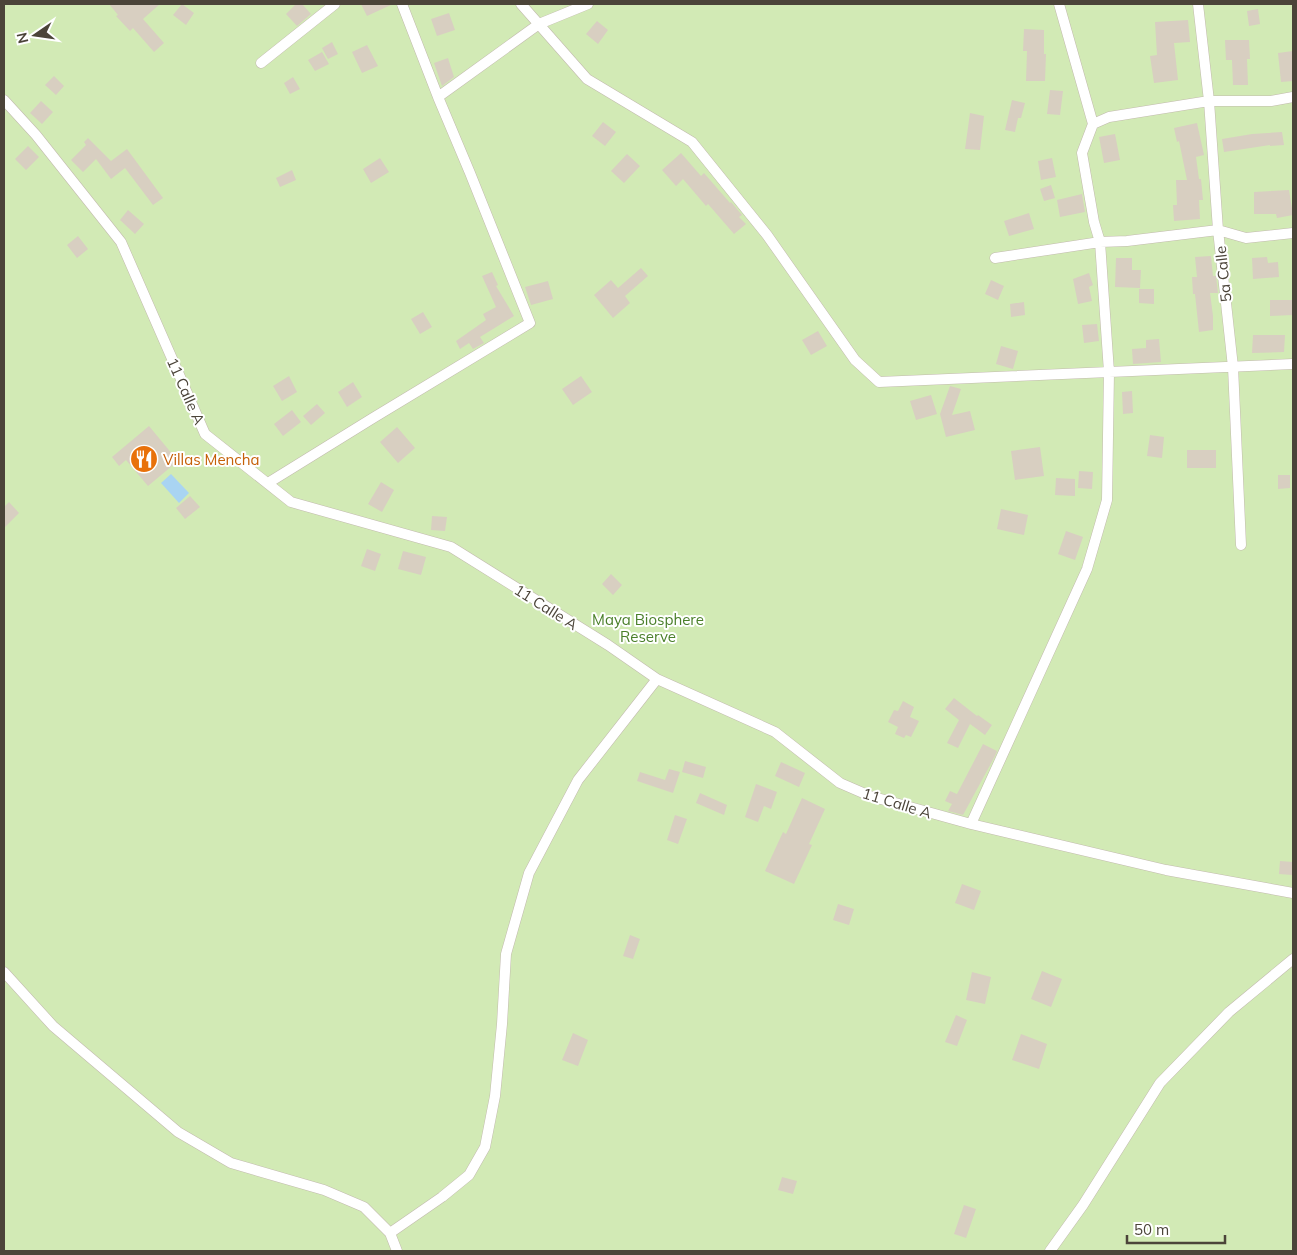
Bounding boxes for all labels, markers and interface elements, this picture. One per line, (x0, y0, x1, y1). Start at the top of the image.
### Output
north arrow (10, 10, 60, 60)
text: N (12, 31, 32, 45)
street label: 5a Calle (1211, 245, 1235, 303)
street label: 11 Calle A (163, 355, 209, 427)
restaurant icon: Villas Mencha (129, 444, 159, 474)
place label: Villas Mencha (163, 450, 260, 469)
street label: 11 Calle A (511, 580, 581, 634)
park label: Maya Biosphere Reserve (592, 610, 704, 646)
street label: 11 Calle A (860, 784, 934, 822)
scale bar (1127, 1212, 1224, 1244)
text: 50 m (1134, 1220, 1169, 1239)

